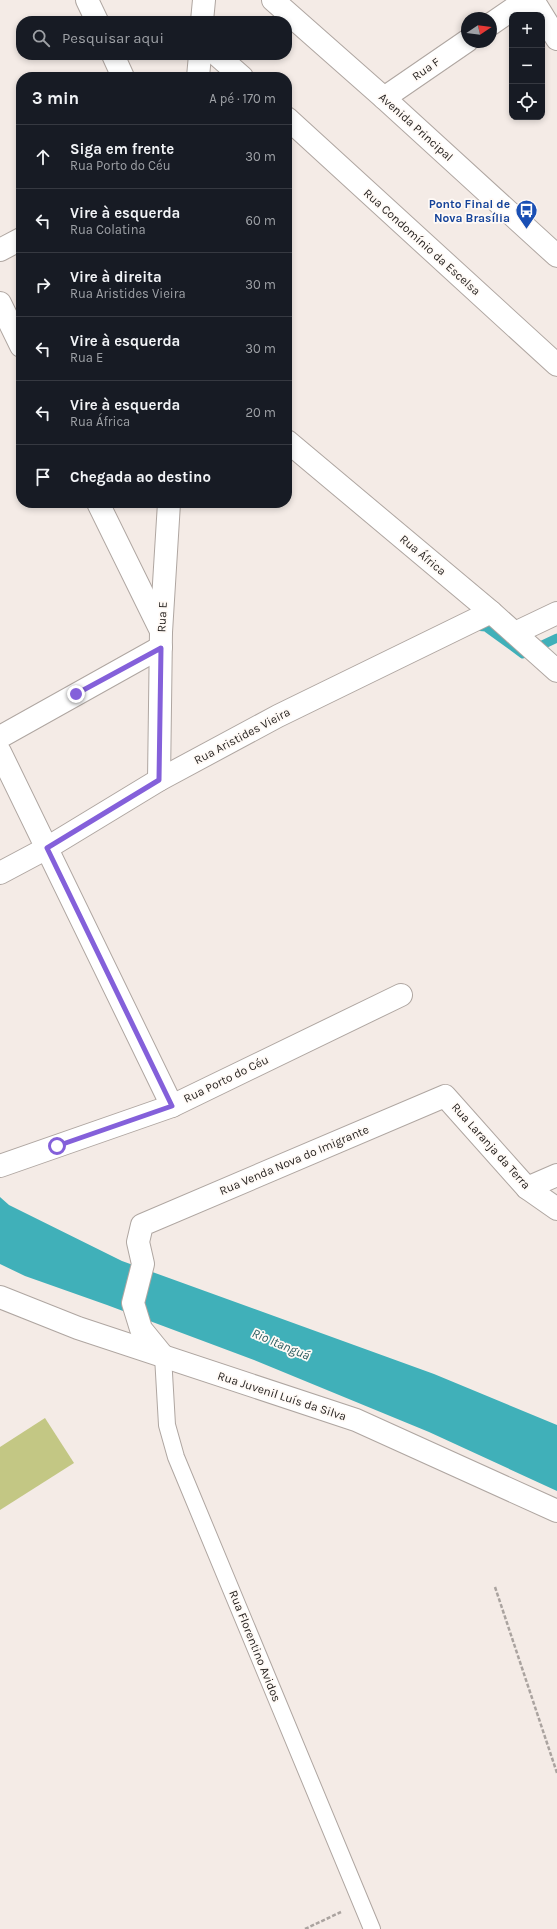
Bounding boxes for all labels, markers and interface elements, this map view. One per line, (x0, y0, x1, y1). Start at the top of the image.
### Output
north arrow (461, 12, 497, 48)
map controls (509, 12, 545, 120)
button: + (509, 12, 545, 48)
search box (16, 16, 292, 60)
icon: search (30, 27, 52, 49)
text: Pesquisar aqui (62, 29, 164, 47)
button: − (509, 48, 545, 84)
street label: Rua F (410, 55, 442, 83)
button: locate (509, 84, 545, 120)
text: 3 min (32, 88, 79, 108)
street label: Avenida Principal (376, 90, 456, 164)
text: A pé · 170 m (209, 91, 276, 106)
text: Siga em frente (70, 140, 174, 158)
icon: ahead (32, 146, 54, 168)
text: 30 m (245, 149, 276, 164)
text: Rua Porto do Céu (70, 158, 171, 173)
street label: Rua Condomínio da Escelsa (361, 186, 483, 298)
place label: Ponto Final de Nova Brasília (429, 197, 510, 225)
bus stop icon: Ponto Final de Nova Brasília (513, 198, 539, 231)
text: Vire à esquerda (70, 204, 180, 222)
icon: left (32, 210, 54, 232)
text: 60 m (246, 213, 276, 228)
text: Rua Colatina (70, 222, 146, 237)
text: Vire à direita (70, 268, 162, 286)
icon: right (32, 274, 54, 296)
text: 30 m (245, 277, 276, 292)
text: Rua Aristides Vieira (70, 286, 186, 301)
text: Vire à esquerda (70, 332, 180, 350)
icon: left (32, 338, 54, 360)
text: 30 m (245, 341, 276, 356)
text: Rua E (70, 350, 103, 365)
text: Vire à esquerda (70, 396, 180, 414)
icon: left (32, 402, 54, 424)
text: 20 m (246, 405, 276, 420)
text: Rua África (70, 414, 130, 429)
icon: arrive (32, 466, 54, 488)
text: Chegada ao destino (70, 468, 211, 486)
street label: Rua África (397, 531, 449, 578)
street label: Rua E (154, 601, 170, 633)
route end (67, 685, 85, 703)
street label: Rua Aristides Vieira (192, 705, 292, 767)
street label: Rua Porto do Céu (181, 1052, 271, 1106)
street label: Rua Laranja da Terra (449, 1100, 533, 1192)
street label: Rua Venda Nova do Imigrante (217, 1122, 371, 1198)
route start (48, 1137, 66, 1155)
water label: Rio Itanguá (250, 1325, 313, 1363)
street label: Rua Juvenil Luís da Silva (216, 1369, 348, 1423)
street label: Rua Florentino Avidos (226, 1588, 284, 1704)

